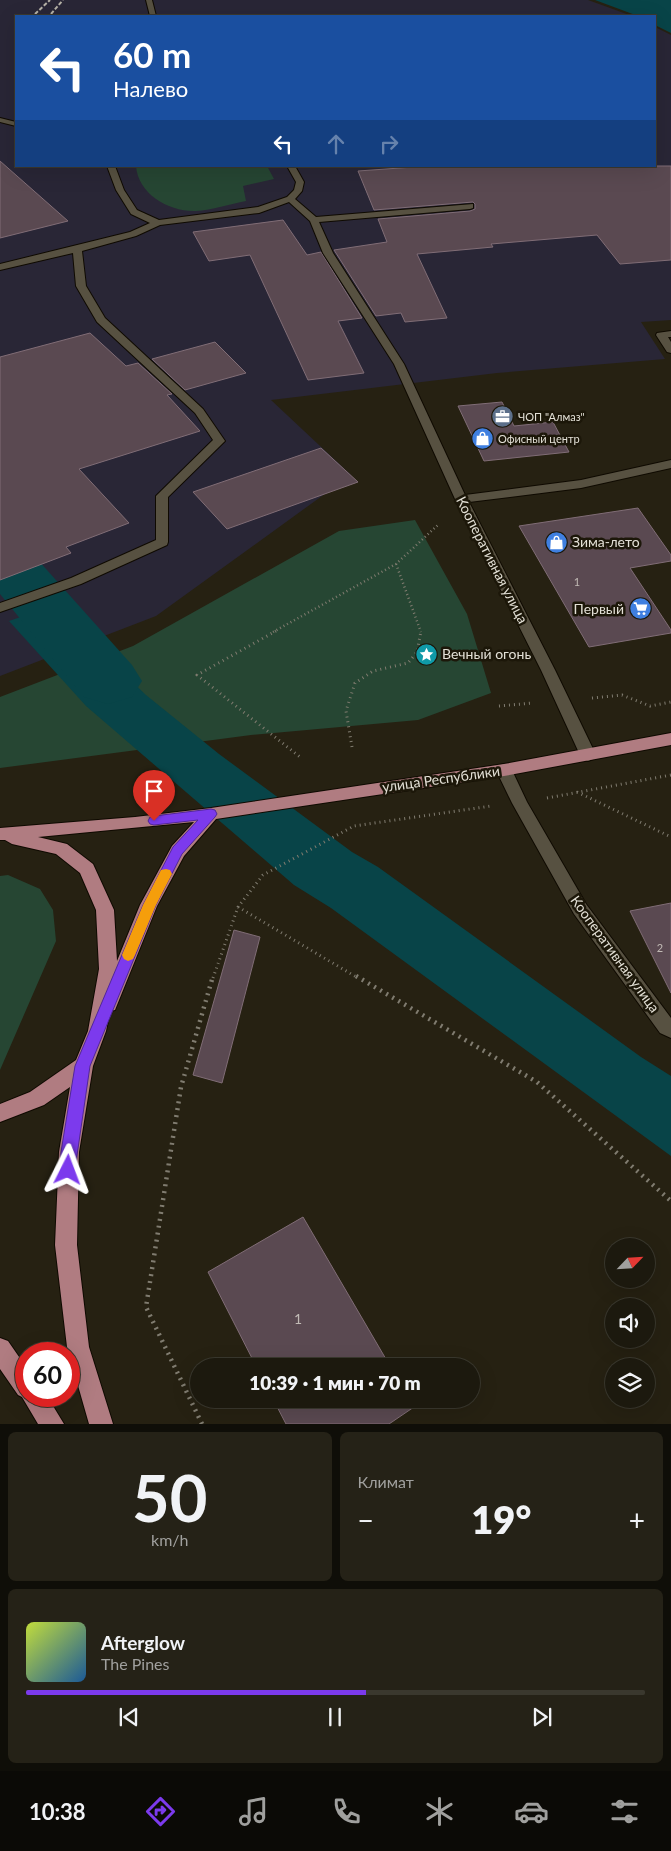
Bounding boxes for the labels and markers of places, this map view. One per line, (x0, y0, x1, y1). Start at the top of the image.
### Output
office icon: ЧОП "Алмаз" (490, 405, 514, 429)
place label: ЧОП "Алмаз" (518, 410, 585, 423)
shop icon: Офисный центр (470, 427, 494, 451)
place label: Офисный центр (498, 432, 580, 445)
shop icon: Зима-лето (544, 530, 568, 554)
place label: Зима-лето (572, 533, 640, 550)
supermarket icon: Первый (628, 597, 652, 621)
place label: Первый (574, 600, 624, 617)
place icon: Вечный огонь (414, 642, 438, 666)
place label: Вечный огонь (442, 645, 531, 662)
pin (133, 770, 175, 821)

